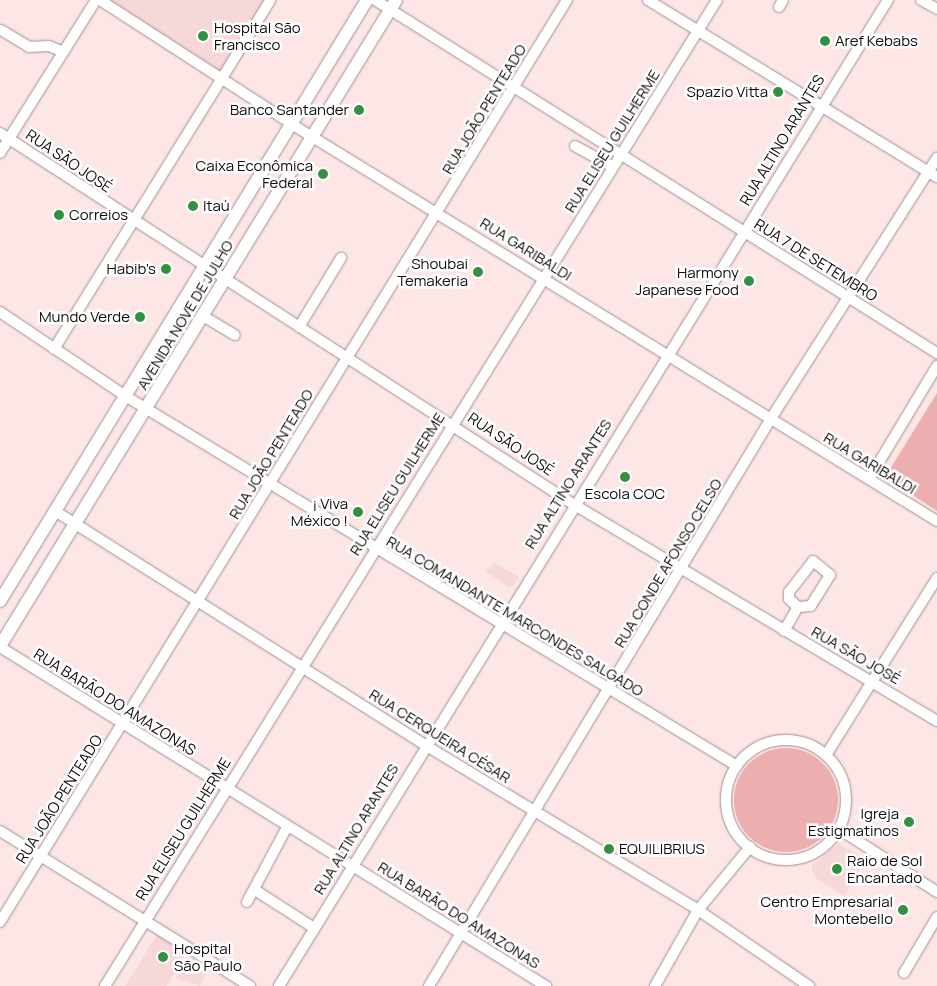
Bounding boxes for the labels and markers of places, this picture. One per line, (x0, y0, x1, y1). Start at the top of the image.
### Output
place label: Hospital São Francisco (214, 18, 301, 53)
marker: Hospital São Francisco (196, 29, 210, 43)
place label: Aref Kebabs (835, 32, 918, 50)
marker: Aref Kebabs (819, 35, 831, 47)
place label: Spazio Vitta (687, 83, 768, 101)
marker: Spazio Vitta (772, 86, 784, 98)
place label: Banco Santander (230, 101, 349, 119)
marker: Banco Santander (353, 104, 365, 116)
place label: Caixa Econômica Federal (195, 156, 313, 191)
marker: Caixa Econômica Federal (317, 168, 329, 180)
place label: Itaú (203, 197, 230, 215)
marker: Itaú (187, 200, 199, 212)
place label: Correios (69, 206, 128, 224)
marker: Correios (53, 209, 65, 221)
place label: Shoubai Temakeria (397, 254, 468, 289)
place label: Habib's (107, 260, 156, 278)
marker: Habib's (160, 263, 172, 275)
place label: Harmony Japanese Food (635, 263, 739, 298)
marker: Shoubai Temakeria (472, 266, 484, 278)
marker: Harmony Japanese Food (743, 275, 755, 287)
place label: Mundo Verde (39, 308, 130, 326)
marker: Mundo Verde (134, 311, 146, 323)
marker: Escola COC (619, 471, 631, 483)
place label: Escola COC (585, 485, 665, 503)
place label: ¡ Viva México ! (291, 494, 348, 529)
marker: ¡ Viva México ! (352, 506, 364, 518)
place label: Igreja Estigmatinos (808, 804, 899, 839)
marker: Igreja Estigmatinos (903, 816, 915, 828)
place label: EQUILIBRIUS (619, 840, 705, 858)
marker: EQUILIBRIUS (603, 843, 615, 855)
place label: Raio de Sol Encantado (847, 851, 922, 886)
marker: Raio de Sol Encantado (831, 863, 843, 875)
place label: Centro Empresarial Montebello (761, 892, 893, 927)
marker: Centro Empresarial Montebello (897, 904, 909, 916)
place label: Hospital São Paulo (174, 939, 242, 974)
marker: Hospital São Paulo (156, 950, 170, 964)

